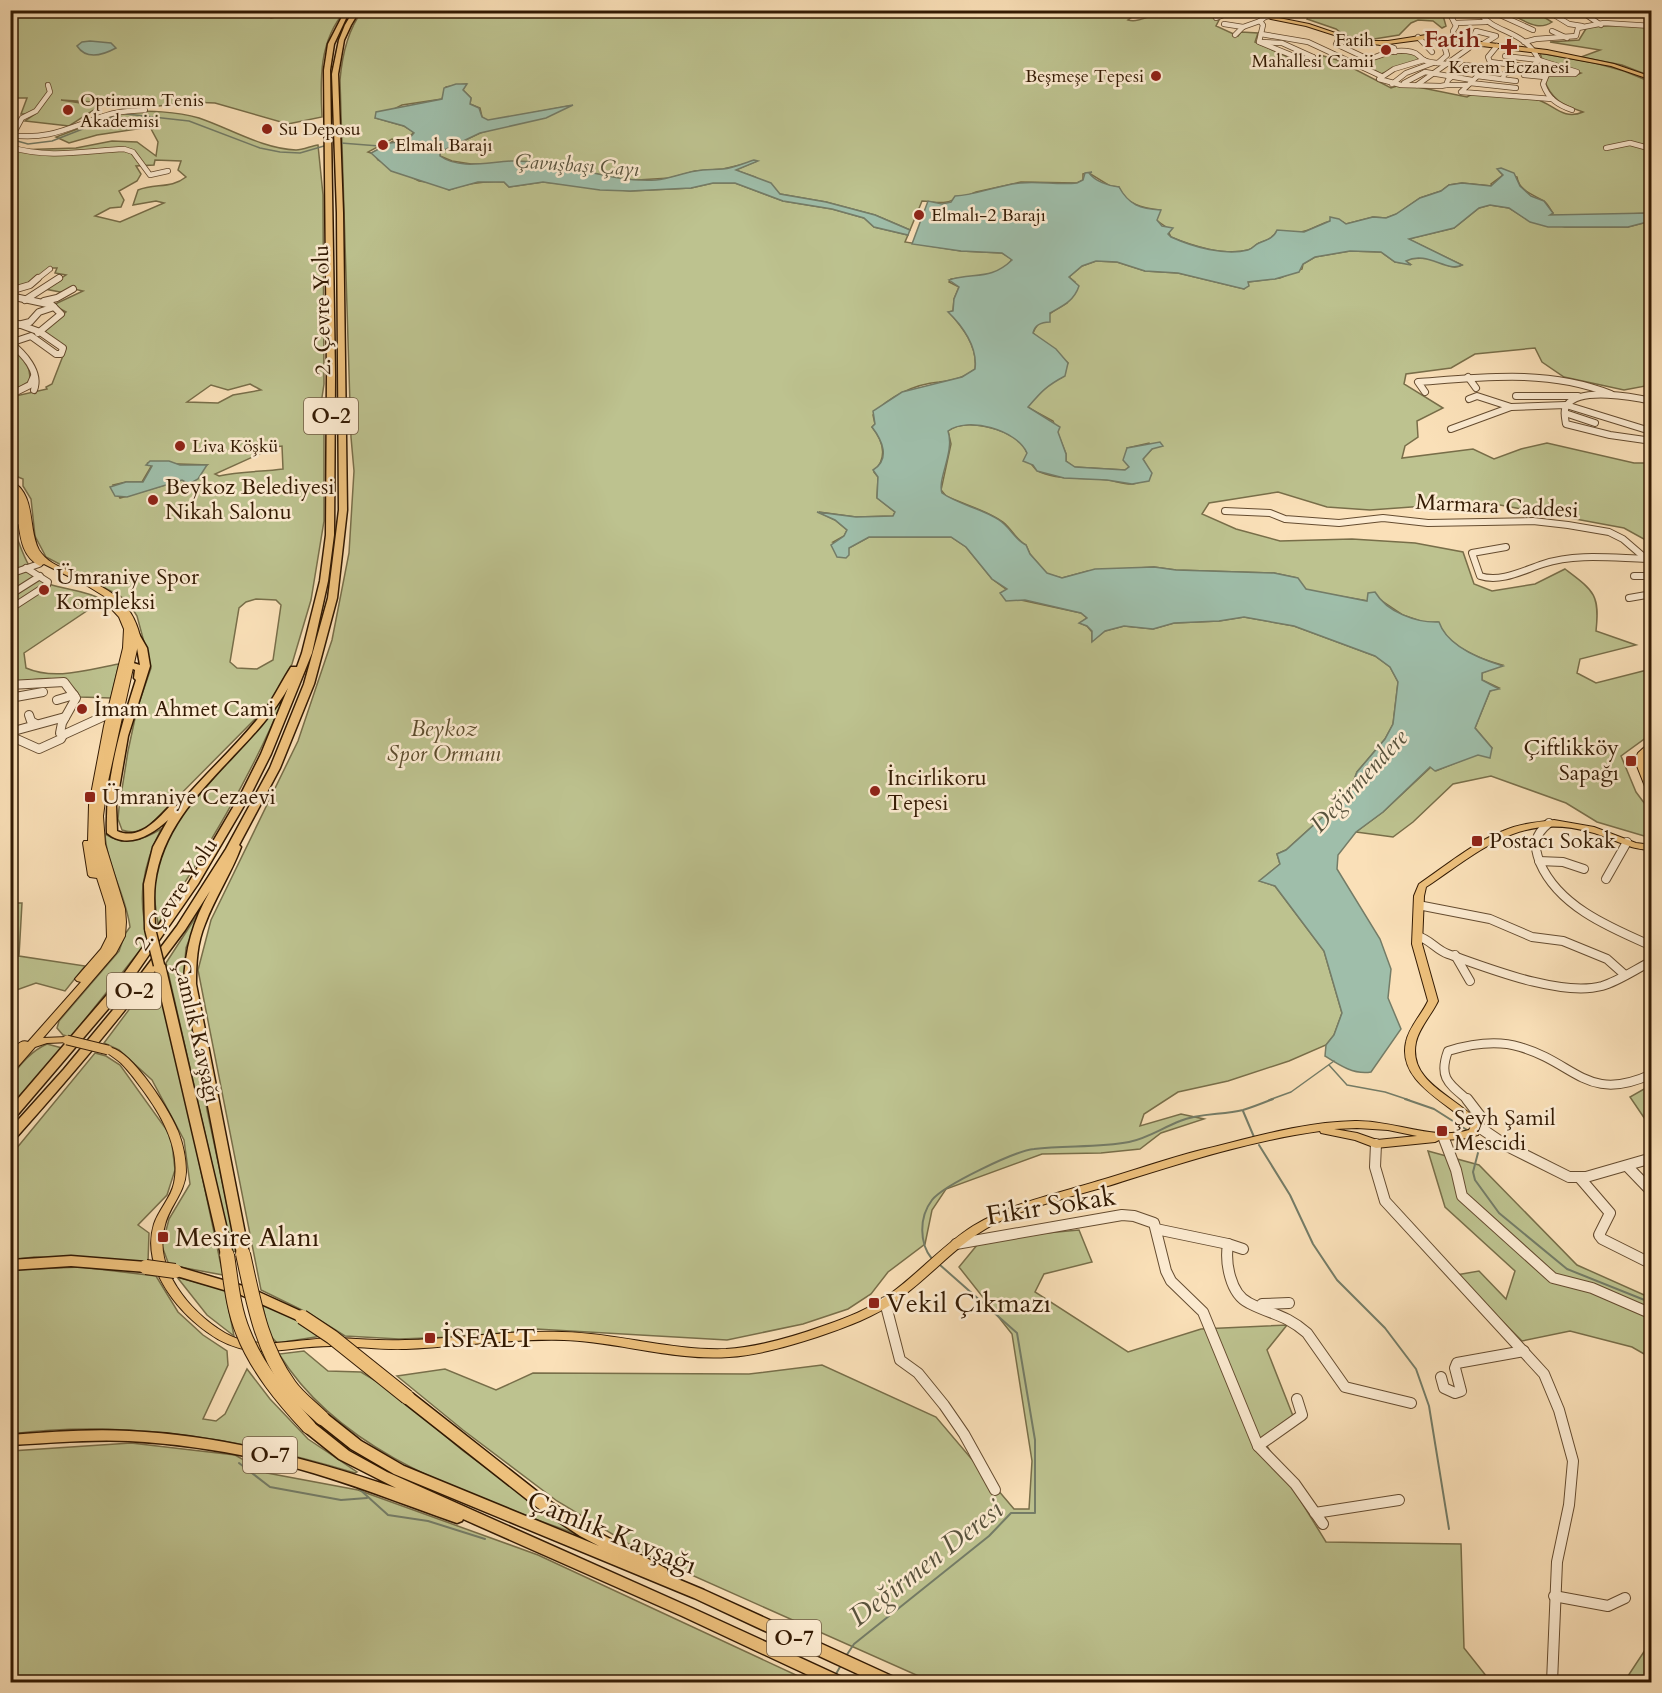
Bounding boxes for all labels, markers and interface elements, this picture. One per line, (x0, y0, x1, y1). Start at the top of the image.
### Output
district label: Fatih (1424, 23, 1480, 56)
place label: Fatih Mahallesi Camii (1251, 28, 1374, 74)
marker: Kerem Eczanesi (1502, 40, 1516, 54)
marker: Fatih Mahallesi Camii (1379, 43, 1393, 57)
place label: Kerem Eczanesi (1449, 55, 1570, 80)
place label: Beşmeşe Tepesi (1025, 64, 1144, 89)
marker: Beşmeşe Tepesi (1149, 69, 1163, 83)
place label: Optimum Tenis Akademisi (80, 88, 204, 134)
marker: Optimum Tenis Akademisi (61, 103, 75, 117)
place label: Su Deposu (279, 117, 361, 142)
marker: Su Deposu (260, 122, 274, 136)
place label: Elmalı Barajı (395, 133, 493, 158)
marker: Elmalı Barajı (376, 138, 390, 152)
water label: Çavuşbaşı Çayı (514, 147, 641, 183)
place label: Elmalı-2 Barajı (931, 203, 1046, 228)
marker: Elmalı-2 Barajı (912, 208, 926, 222)
street label: 2. Çevre Yolu (306, 244, 338, 376)
road number: O-2 (304, 398, 358, 434)
place label: Liva Köşkü (192, 434, 278, 459)
marker: Liva Köşkü (173, 439, 187, 453)
place label: Beykoz Belediyesi Nikah Salonu (165, 472, 335, 527)
street label: Marmara Caddesi (1415, 487, 1579, 525)
marker: Beykoz Belediyesi Nikah Salonu (146, 493, 160, 507)
place label: Ümraniye Spor Kompleksi (56, 562, 200, 617)
marker: Ümraniye Spor Kompleksi (37, 583, 51, 597)
place label: İmam Ahmet Cami (94, 694, 274, 724)
marker: İmam Ahmet Cami (75, 702, 89, 716)
park label: Beykoz Spor Ormanı (387, 714, 501, 769)
water label: Değirmendere (1302, 721, 1416, 840)
place label: Çiftlikköy Sapağı (1523, 733, 1619, 788)
marker: Çiftlikköy Sapağı (1624, 754, 1638, 768)
place label: İncirlikoru Tepesi (887, 763, 987, 818)
place label: Ümraniye Cezaevi (102, 782, 276, 812)
marker: İncirlikoru Tepesi (868, 784, 882, 798)
marker: Ümraniye Cezaevi (83, 790, 97, 804)
place label: Postacı Sokak (1489, 826, 1616, 856)
street label: 2. Çevre Yolu (127, 831, 225, 957)
marker: Postacı Sokak (1470, 834, 1484, 848)
street label: Çamlık Kavşağı (166, 956, 228, 1106)
road number: O-2 (107, 973, 161, 1009)
place label: Şeyh Şamil Mescidi (1454, 1103, 1556, 1158)
marker: Şeyh Şamil Mescidi (1435, 1124, 1449, 1138)
street label: Fikir Sokak (984, 1177, 1119, 1235)
place label: Mesire Alanı (175, 1219, 319, 1256)
marker: Mesire Alanı (156, 1230, 170, 1244)
place label: Vekil Çıkmazı (886, 1285, 1051, 1322)
marker: Vekil Çıkmazı (867, 1296, 881, 1310)
place label: İSFALT (442, 1320, 535, 1357)
marker: İSFALT (423, 1331, 437, 1345)
road number: O-7 (243, 1437, 297, 1473)
street label: Çamlık Kavşağı (522, 1482, 702, 1584)
water label: Değirmen Deresi (841, 1491, 1011, 1635)
road number: O-7 (767, 1620, 821, 1656)

